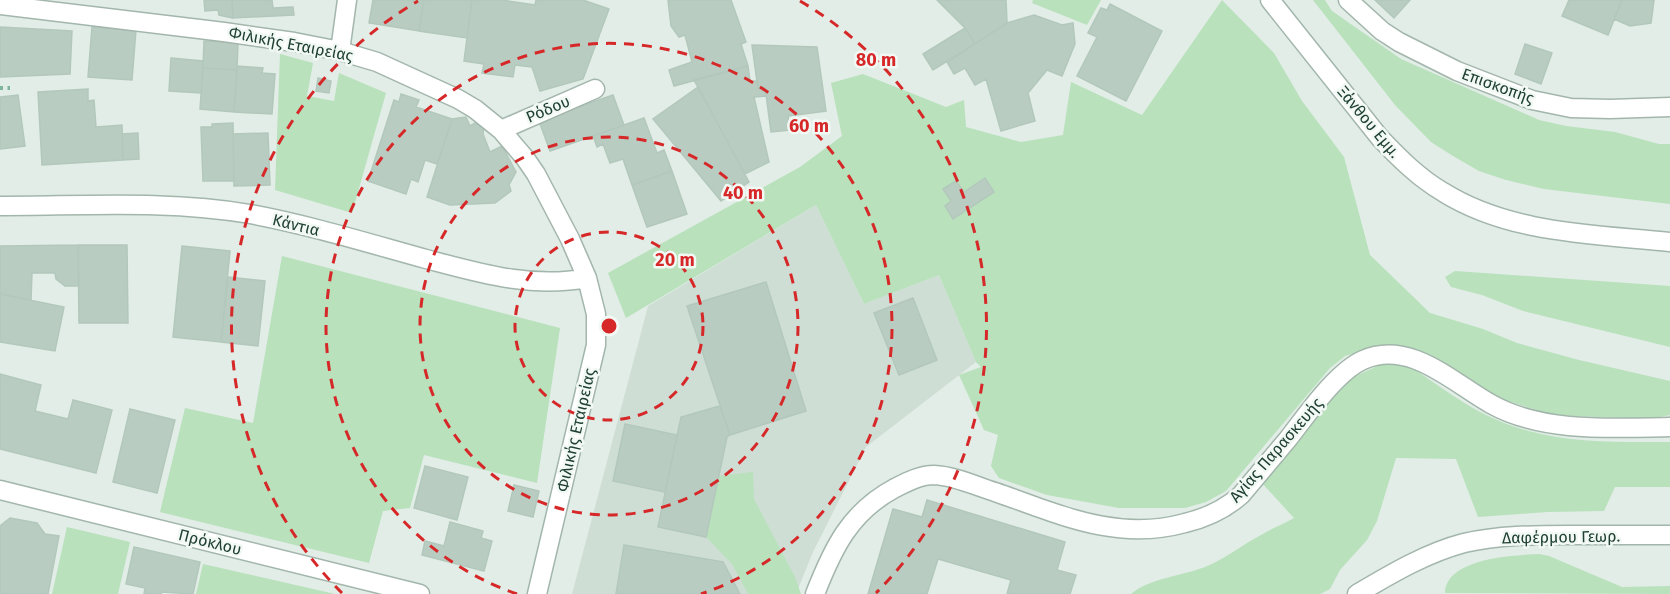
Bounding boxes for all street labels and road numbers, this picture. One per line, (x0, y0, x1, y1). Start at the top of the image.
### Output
street label: Φιλικής Εταιρείας (227, 23, 355, 65)
street label: Επισκοπής (1459, 64, 1537, 108)
street label: Ξάνθου Εμμ. (1333, 82, 1405, 162)
street label: Ρόδου (523, 91, 573, 127)
street label: Κάντια (271, 210, 321, 240)
street label: Φιλικής Εταιρείας (553, 366, 600, 494)
street label: Αγίας Παρασκευής (1225, 393, 1327, 506)
street label: Πρόκλου (177, 525, 243, 559)
street label: Δαφέρμου Γεωρ. (1502, 526, 1620, 548)

